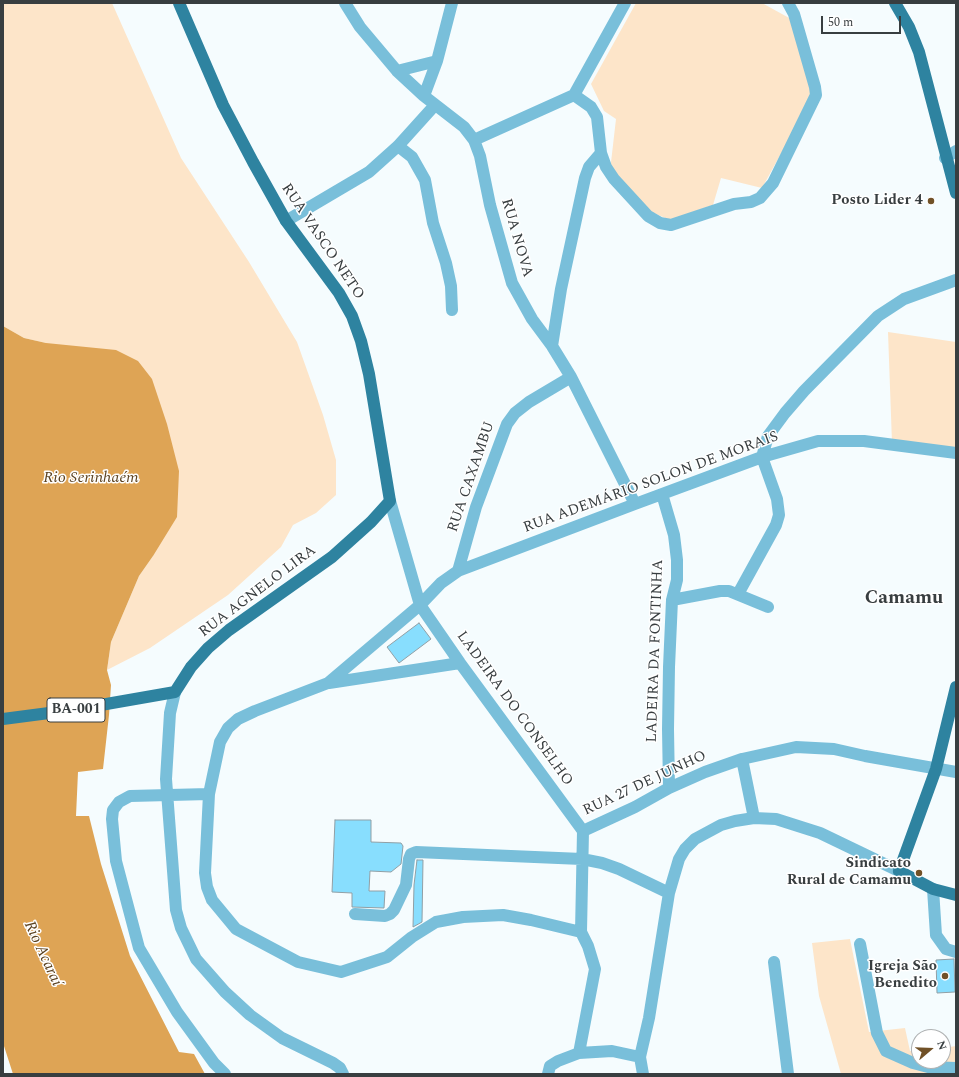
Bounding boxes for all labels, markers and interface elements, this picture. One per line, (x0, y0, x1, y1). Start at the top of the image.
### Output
scale bar (823, 8, 903, 34)
text: 50 m (828, 13, 853, 32)
street label: RUA VASCO NETO (277, 181, 367, 303)
place label: Posto Lider 4 (831, 192, 923, 210)
marker: Posto Lider 4 (926, 196, 936, 206)
street label: RUA NOVA (496, 197, 536, 279)
street label: RUA CAXAMBU (445, 419, 499, 535)
street label: RUA ADEMÁRIO SOLON DE MORAIS (521, 428, 781, 538)
water label: Rio Serinhaém (43, 469, 139, 489)
street label: RUA AGNELO LIRA (196, 542, 320, 642)
street label: LADEIRA DA FONTINHA (644, 559, 668, 743)
district label: Camamu (865, 588, 943, 610)
street label: LADEIRA DO CONSELHO (452, 628, 576, 790)
road number: BA-001 (47, 698, 105, 722)
street label: RUA 27 DE JUNHO (580, 748, 710, 820)
place label: Sindicato Rural de Camamu (787, 855, 911, 890)
marker: Sindicato Rural de Camamu (914, 868, 924, 878)
water label: Rio Acaraí (19, 918, 65, 990)
place label: Igreja São Benedito (868, 958, 937, 993)
marker: Igreja São Benedito (940, 971, 950, 981)
north arrow (911, 1029, 951, 1069)
text: N (932, 1038, 951, 1052)

